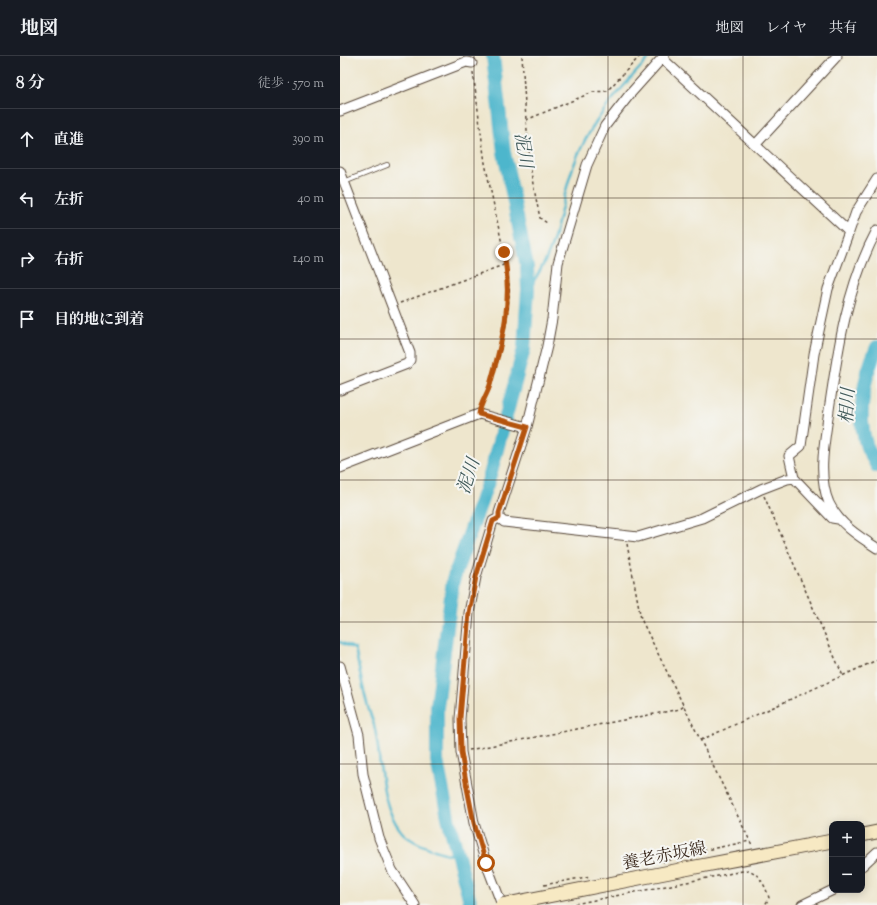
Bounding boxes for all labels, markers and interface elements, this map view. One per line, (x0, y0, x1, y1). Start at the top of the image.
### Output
text: 地図 (20, 16, 58, 43)
text: 地図 (716, 19, 744, 39)
text: レイヤ (766, 19, 807, 39)
text: 共有 (829, 19, 857, 39)
text: 8 分 (16, 72, 45, 96)
text: 徒歩 · 570 m (258, 75, 324, 93)
icon: ahead (16, 128, 38, 150)
text: 直進 (54, 130, 84, 151)
text: 390 m (292, 130, 324, 148)
water label: 泥川 (506, 131, 538, 172)
icon: left (16, 188, 38, 210)
text: 左折 (54, 190, 84, 211)
text: 40 m (297, 190, 324, 208)
route end (495, 243, 513, 261)
icon: right (16, 248, 38, 270)
text: 右折 (54, 250, 84, 271)
text: 140 m (293, 250, 324, 268)
icon: arrive (16, 308, 38, 330)
text: 目的地に到着 (54, 310, 144, 331)
water label: 相川 (835, 385, 863, 425)
water label: 泥川 (452, 454, 488, 498)
map controls (829, 821, 865, 893)
button: + (829, 821, 865, 857)
street label: 養老赤坂線 (620, 837, 708, 877)
route start (477, 854, 495, 872)
button: − (829, 857, 865, 893)

